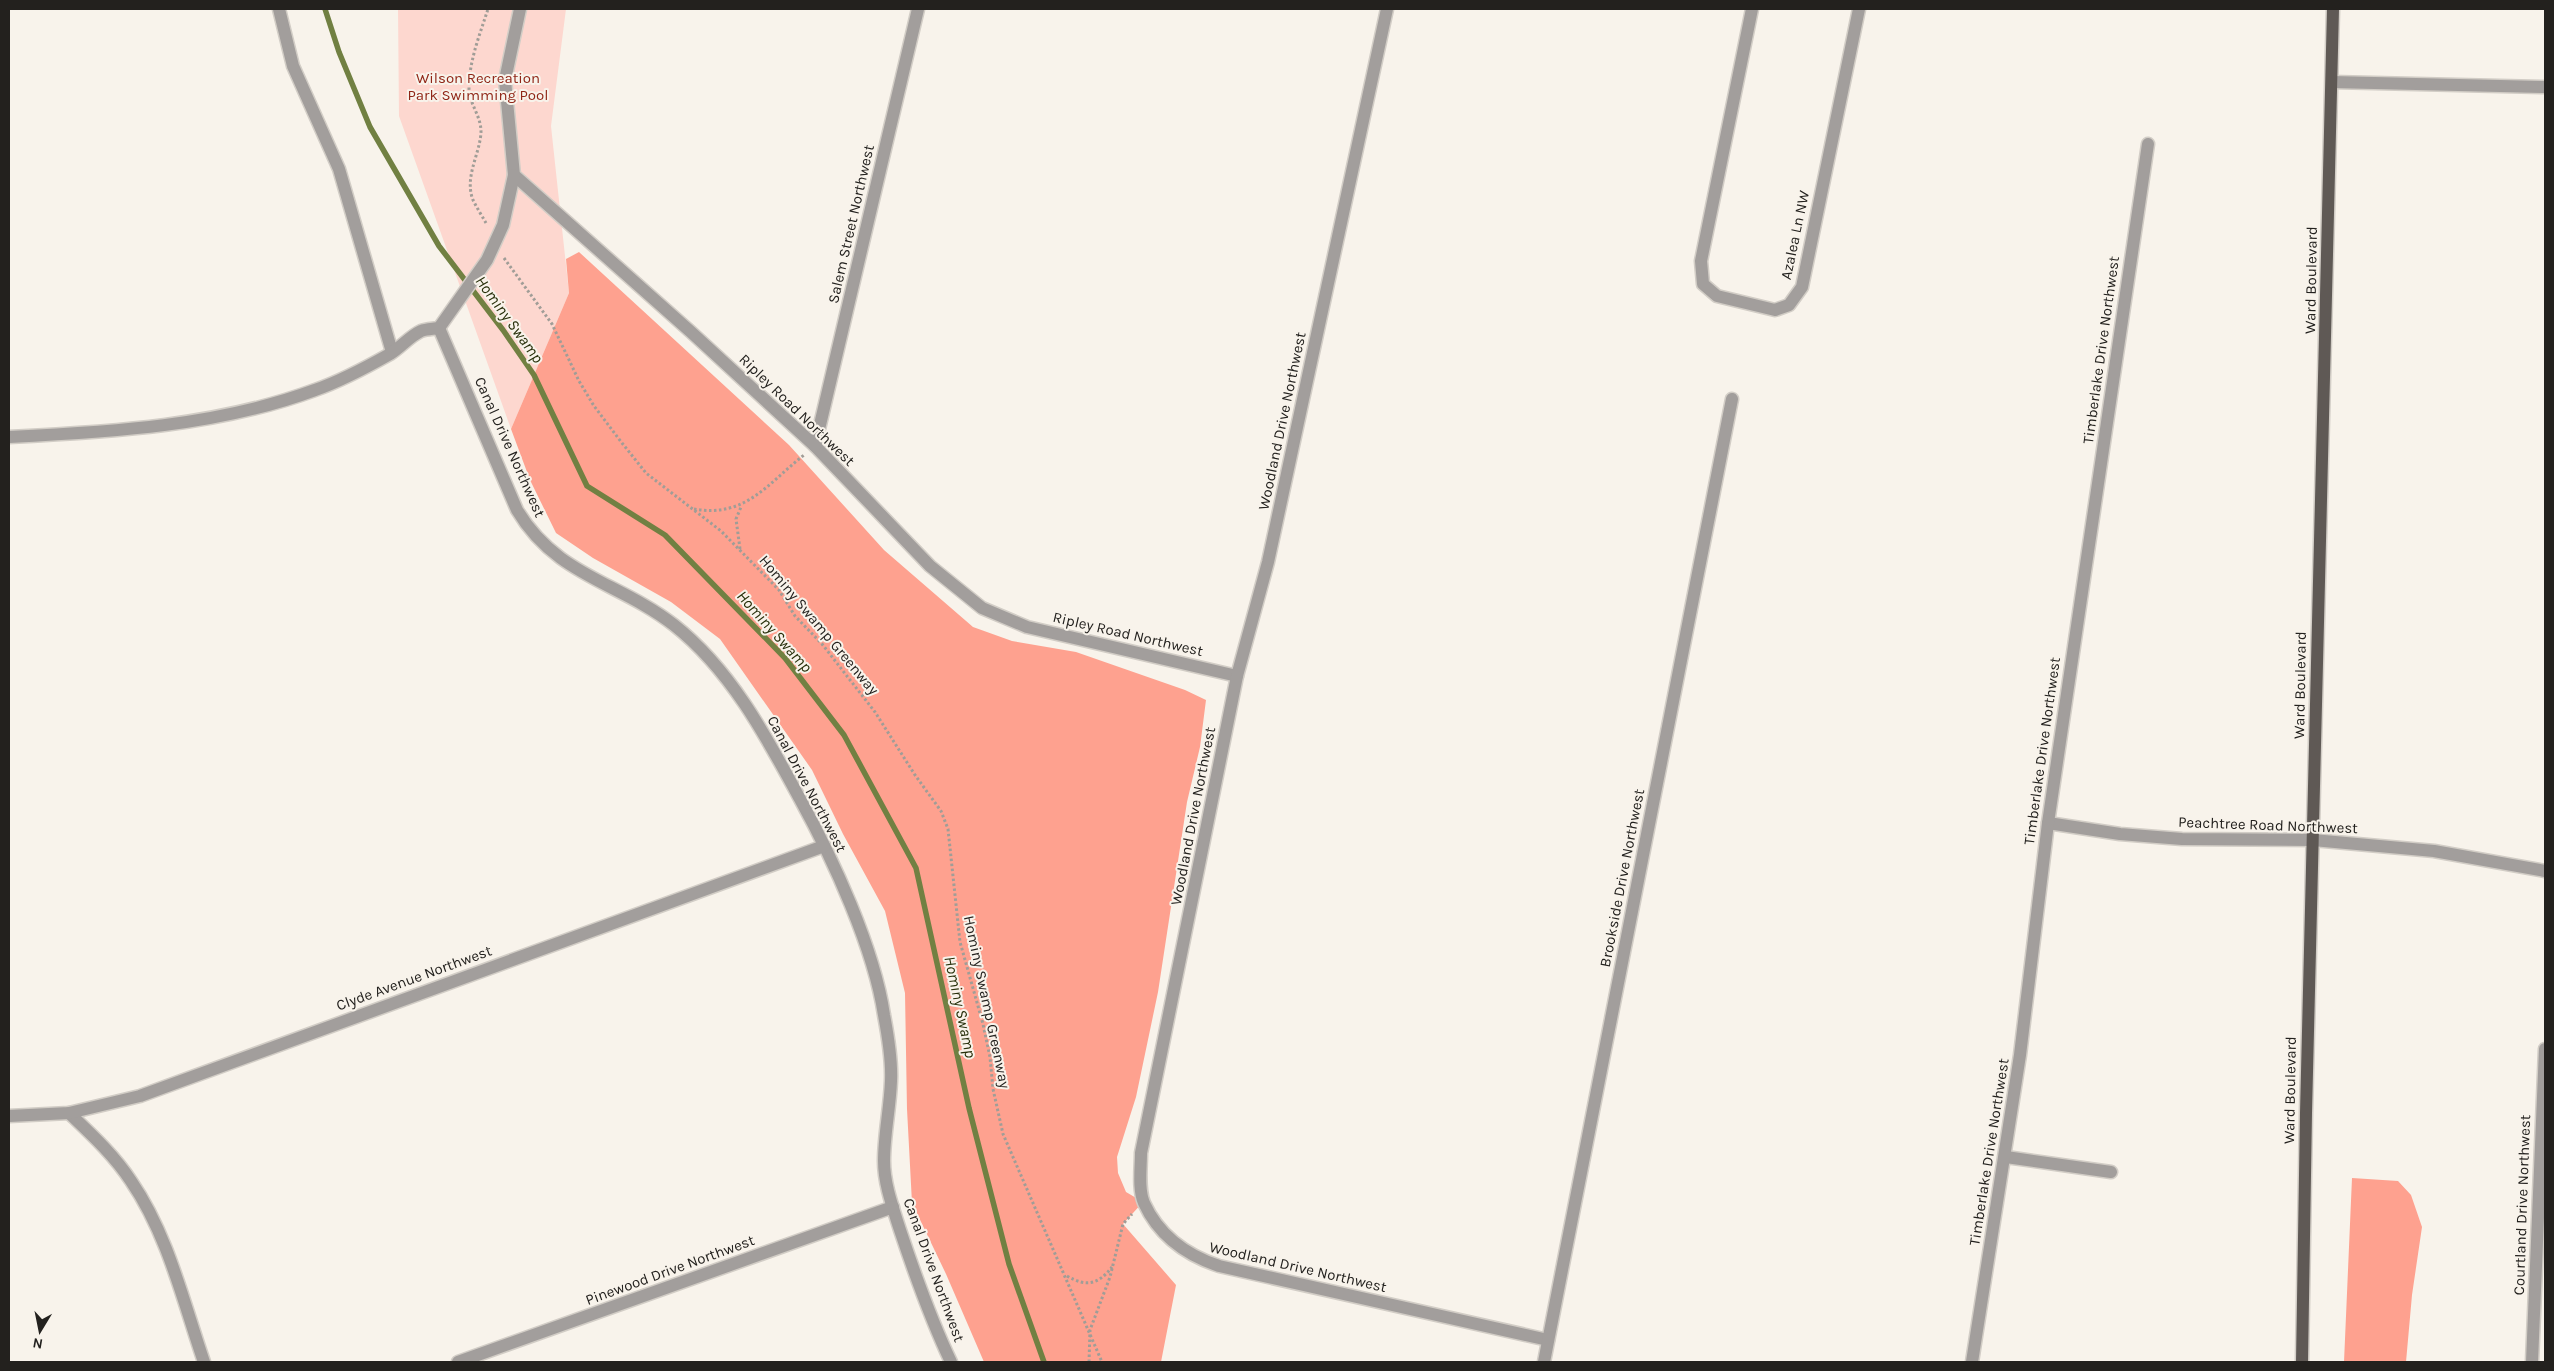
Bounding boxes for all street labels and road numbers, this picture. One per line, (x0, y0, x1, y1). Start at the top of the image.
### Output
street label: Salem Street Northwest (824, 143, 878, 305)
street label: Azalea Ln NW (1777, 188, 1813, 281)
street label: Ward Boulevard (2301, 226, 2321, 334)
street label: Timberlake Drive Northwest (2079, 255, 2123, 445)
street label: Woodland Drive Northwest (1254, 330, 1310, 512)
street label: Ripley Road Northwest (735, 350, 859, 470)
street label: Canal Drive Northwest (471, 374, 549, 520)
street label: Hominy Swamp Greenway (755, 552, 883, 698)
street label: Ripley Road Northwest (1051, 608, 1205, 660)
street label: Ward Boulevard (2290, 631, 2310, 739)
street label: Timberlake Drive Northwest (2020, 656, 2064, 846)
street label: Canal Drive Northwest (763, 713, 851, 856)
street label: Woodland Drive Northwest (1167, 725, 1219, 907)
street label: Brookside Drive Northwest (1596, 787, 1648, 969)
street label: Peachtree Road Northwest (2178, 813, 2359, 837)
street label: Hominy Swamp Greenway (960, 914, 1014, 1090)
street label: Clyde Avenue Northwest (334, 941, 495, 1015)
street label: Ward Boulevard (2280, 1036, 2300, 1144)
street label: Timberlake Drive Northwest (1965, 1057, 2013, 1247)
street label: Courtland Drive Northwest (2510, 1114, 2534, 1296)
street label: Canal Drive Northwest (900, 1196, 969, 1345)
street label: Pinewood Drive Northwest (583, 1231, 757, 1309)
street label: Woodland Drive Northwest (1208, 1238, 1389, 1296)

